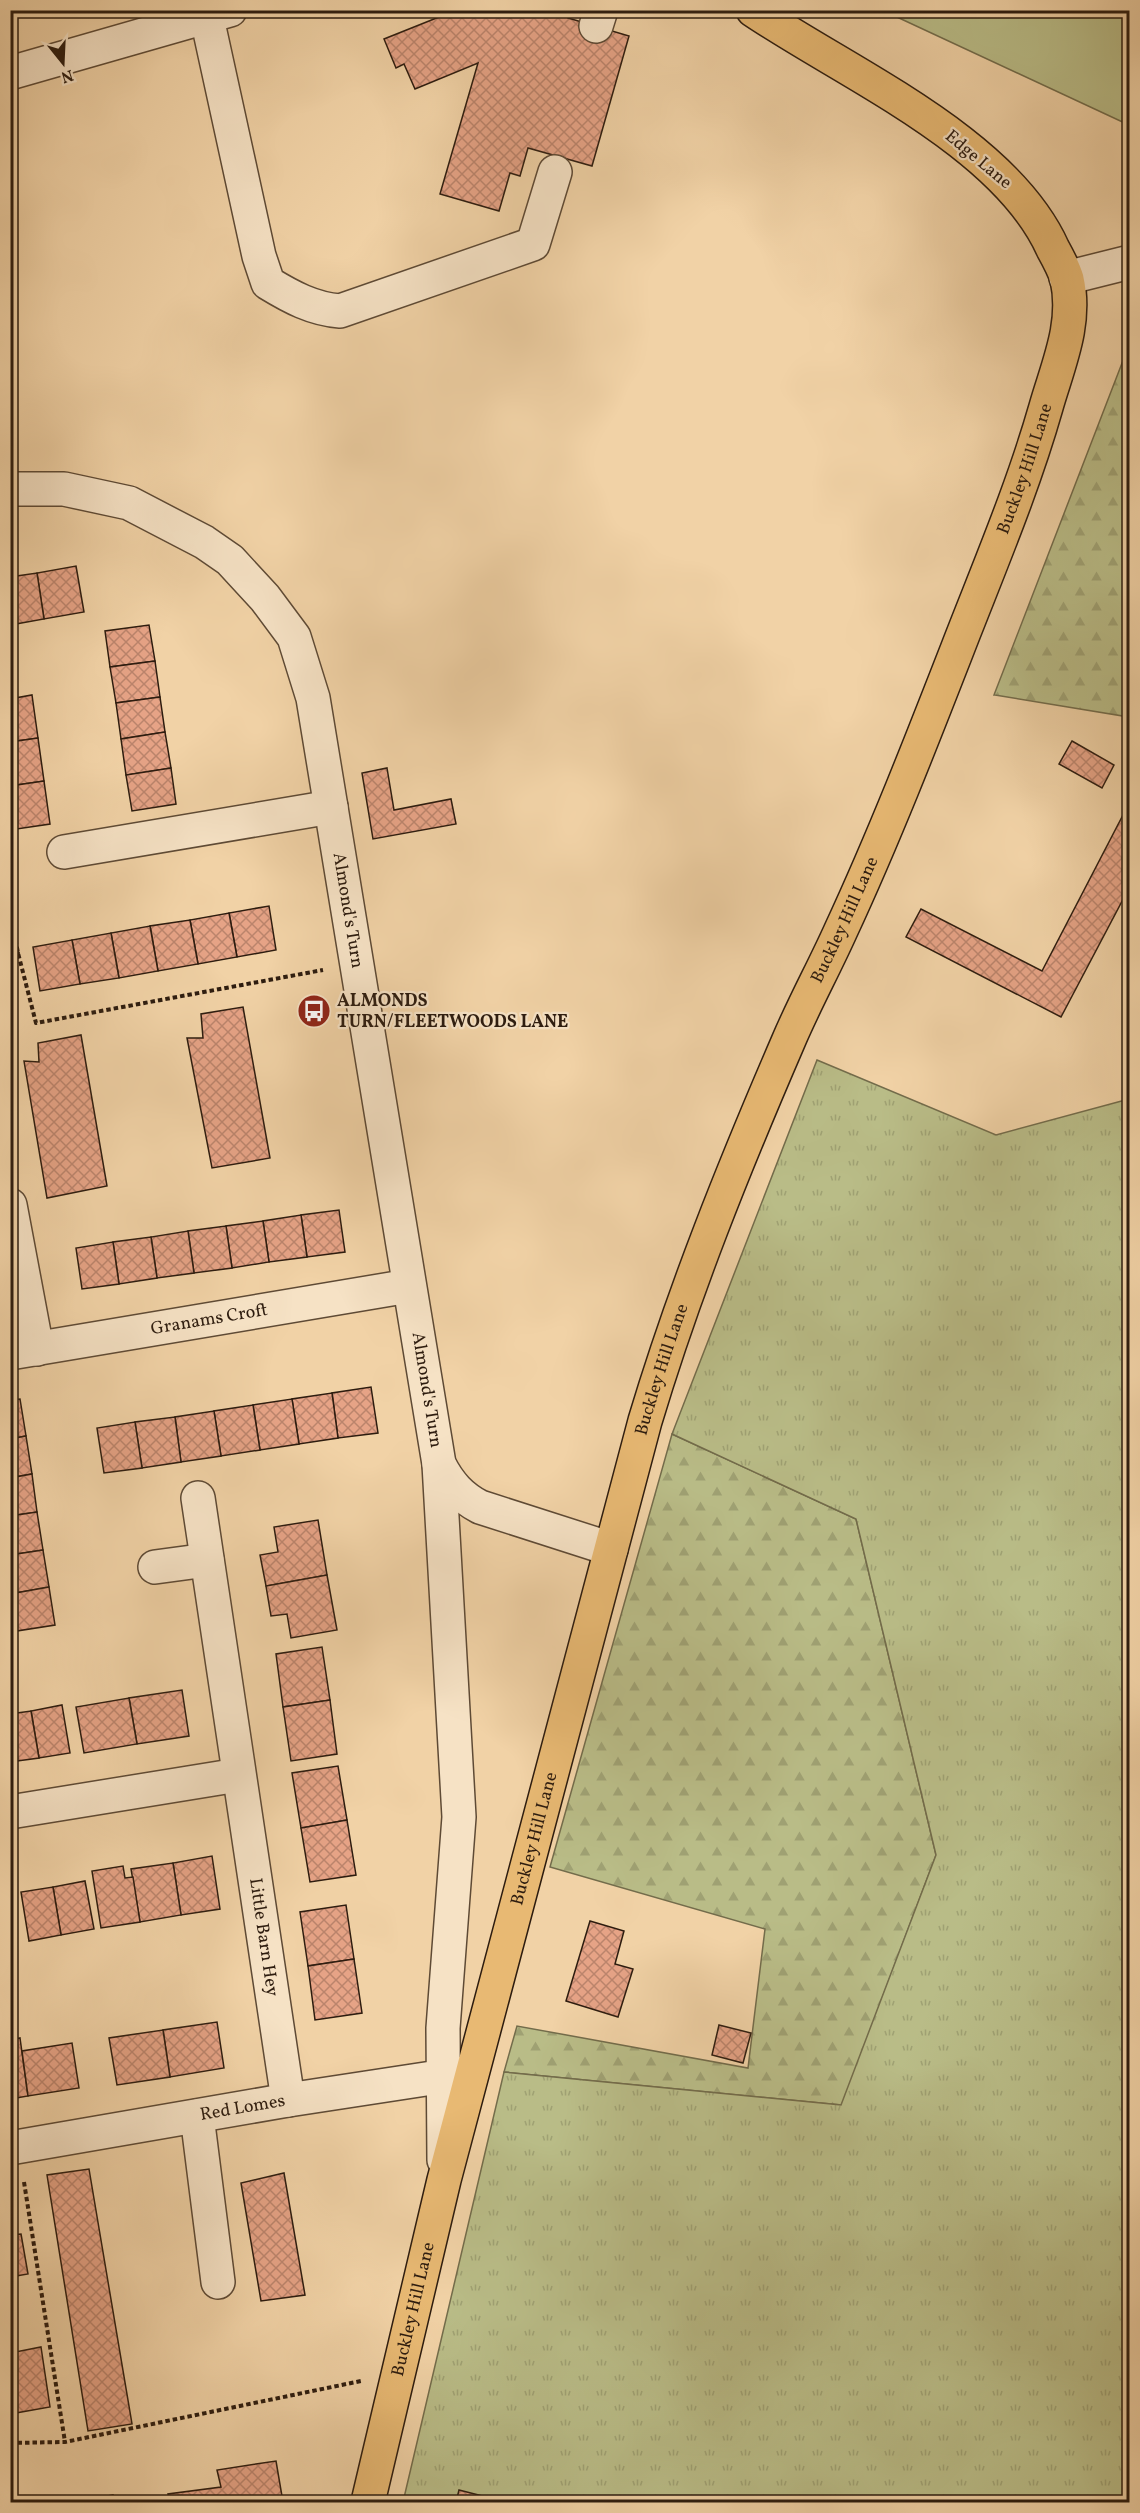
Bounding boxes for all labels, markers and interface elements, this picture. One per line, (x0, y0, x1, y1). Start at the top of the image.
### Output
north arrow (33, 33, 93, 93)
text: N (58, 63, 76, 88)
street label: Edge Lane (939, 125, 1017, 195)
street label: Buckley Hill Lane (991, 400, 1059, 538)
street label: Almond's Turn (326, 851, 370, 970)
street label: Buckley Hill Lane (805, 853, 885, 988)
place label: ALMONDS TURN/FLEETWOODS LANE (337, 989, 568, 1035)
bus stop icon: ALMONDS TURN/FLEETWOODS LANE (296, 993, 332, 1029)
street label: Granams Croft (149, 1297, 269, 1342)
street label: Buckley Hill Lane (629, 1300, 695, 1438)
street label: Almond's Turn (405, 1330, 449, 1450)
street label: Buckley Hill Lane (505, 1769, 564, 1908)
street label: Little Barn Hey (242, 1876, 285, 1998)
street label: Red Lomes (198, 2088, 287, 2127)
street label: Buckley Hill Lane (386, 2240, 441, 2379)

